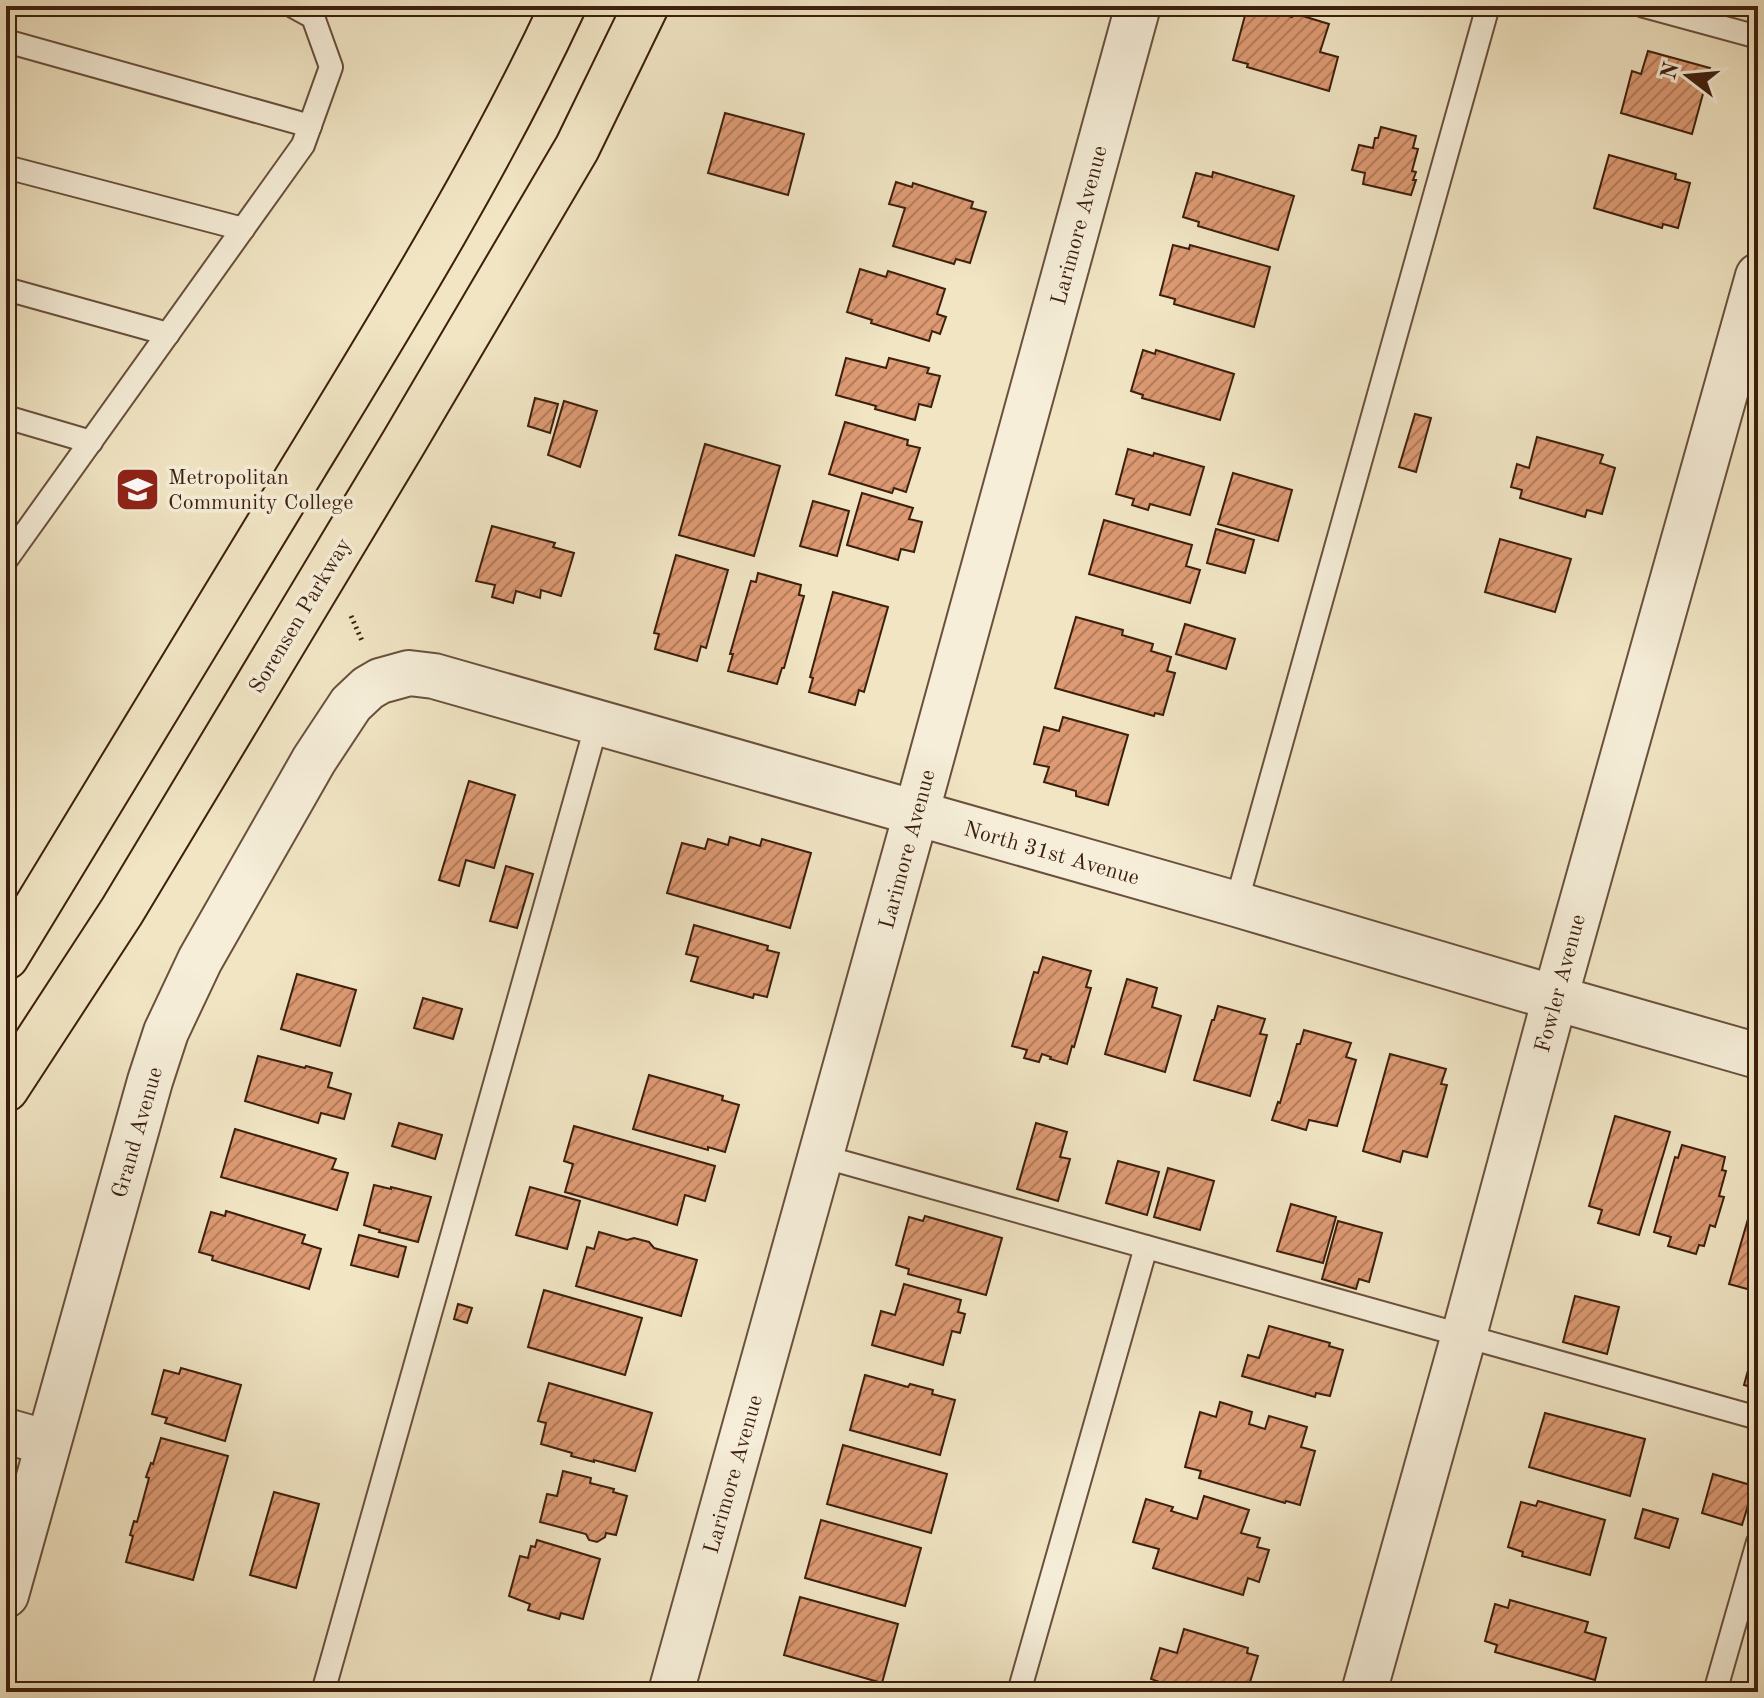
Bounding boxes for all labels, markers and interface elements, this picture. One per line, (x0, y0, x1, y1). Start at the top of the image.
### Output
north arrow (1648, 36, 1728, 116)
text: N (1658, 60, 1684, 82)
street label: Larimore Avenue (1048, 143, 1112, 308)
school or university icon: Metropolitan Community College (113, 465, 161, 513)
place label: Metropolitan Community College (168, 467, 353, 514)
street label: Sorensen Parkway (246, 534, 356, 698)
street label: Larimore Avenue (876, 767, 940, 932)
street label: North 31st Avenue (961, 818, 1142, 890)
street label: Fowler Avenue (1532, 912, 1590, 1055)
street label: Grand Avenue (109, 1065, 167, 1201)
street label: Larimore Avenue (701, 1393, 767, 1556)

